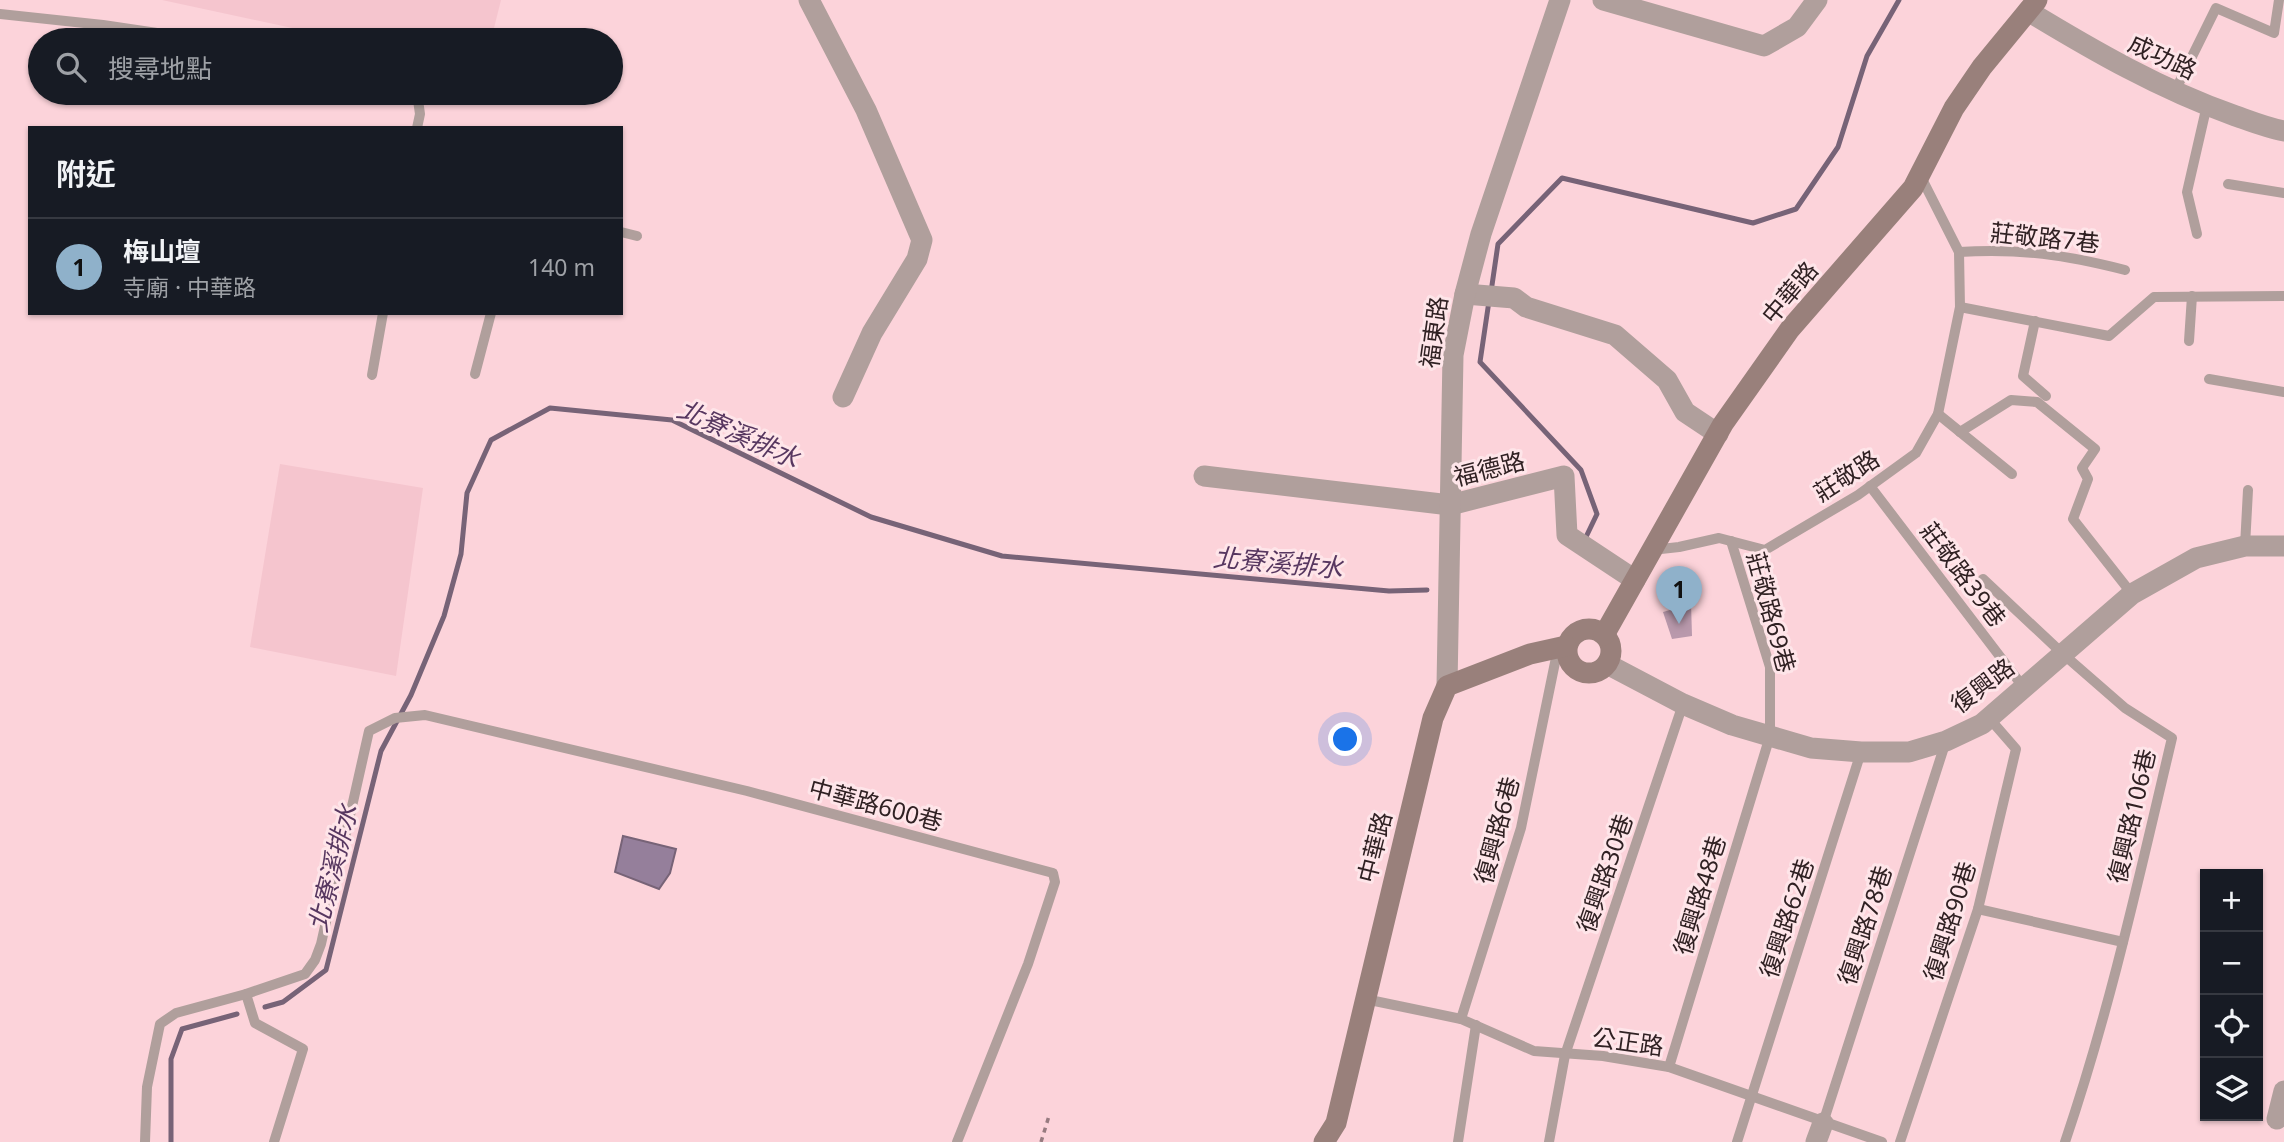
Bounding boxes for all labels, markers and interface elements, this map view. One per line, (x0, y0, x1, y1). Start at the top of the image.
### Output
street label: 成功路 (2123, 26, 2203, 86)
search box (28, 28, 623, 105)
icon: search (52, 48, 90, 86)
text: 搜尋地點 (108, 50, 212, 86)
text: 附近 (56, 153, 116, 194)
street label: 莊敬路7巷 (1989, 215, 2101, 259)
text: 梅山壇 (123, 233, 201, 269)
text: 1 (72, 251, 86, 283)
text: 140 m (528, 251, 595, 283)
street label: 中華路 (1753, 254, 1825, 330)
text: 寺廟 · 中華路 (123, 271, 256, 303)
street label: 福東路 (1412, 294, 1454, 370)
water label: 北寮溪排水 (672, 390, 807, 476)
street label: 莊敬路 (1807, 442, 1885, 508)
street label: 福德路 (1450, 443, 1528, 493)
street label: 莊敬路39巷 (1914, 515, 2014, 633)
water label: 北寮溪排水 (1212, 538, 1345, 586)
street label: 莊敬路69巷 (1740, 548, 1804, 676)
pin: 1 (1656, 566, 1702, 624)
street label: 復興路 (1943, 650, 2021, 720)
your location (1328, 722, 1362, 756)
street label: 復興路106巷 (2099, 745, 2163, 887)
street label: 中華路600巷 (805, 770, 947, 838)
street label: 復興路6巷 (1466, 773, 1526, 887)
water label: 北寮溪排水 (299, 800, 365, 935)
street label: 中華路 (1349, 808, 1399, 886)
street label: 復興路30巷 (1568, 809, 1640, 937)
street label: 復興路48巷 (1665, 831, 1733, 959)
street label: 復興路62巷 (1751, 854, 1821, 982)
street label: 復興路90巷 (1915, 857, 1983, 985)
street label: 復興路78巷 (1829, 861, 1899, 989)
map controls (2200, 869, 2263, 1121)
button: + (2200, 869, 2263, 932)
button: − (2200, 932, 2263, 995)
button: locate (2200, 995, 2263, 1058)
street label: 公正路 (1590, 1020, 1666, 1062)
button: layers (2200, 1058, 2263, 1121)

